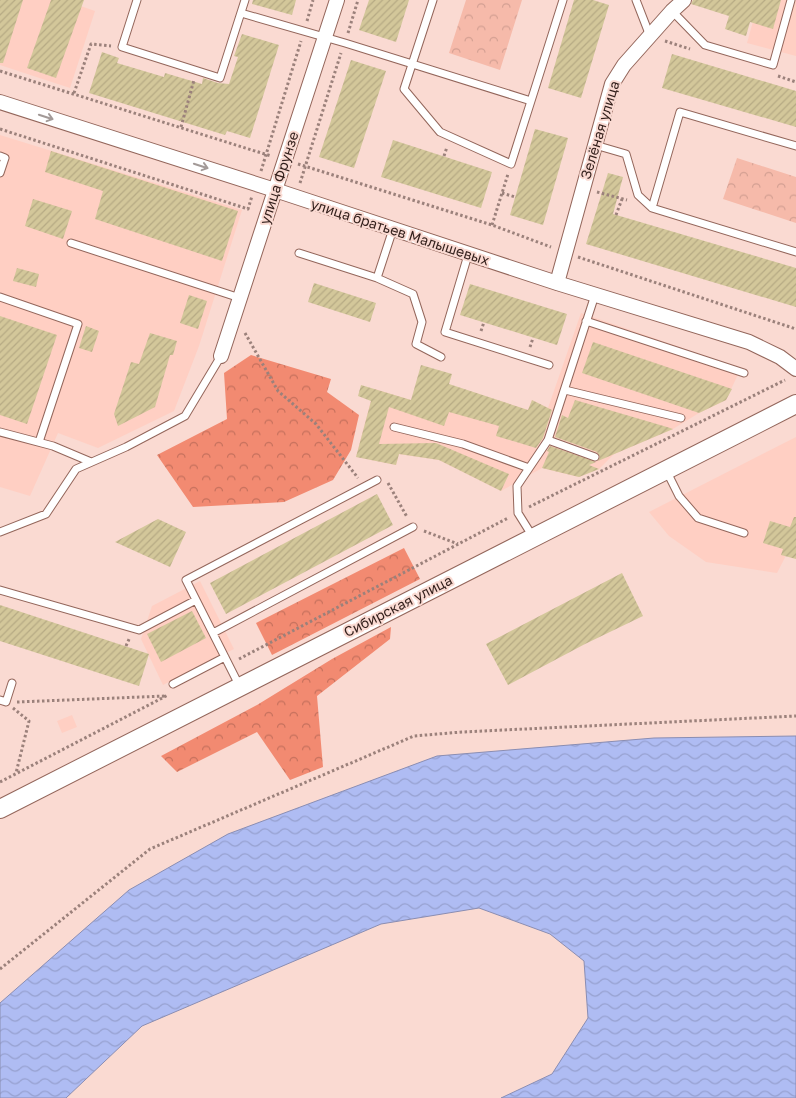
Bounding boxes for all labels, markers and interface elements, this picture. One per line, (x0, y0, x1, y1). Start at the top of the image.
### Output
street label: Зелёная улица (576, 78, 623, 181)
one-way arrow (38, 113, 54, 122)
street label: улица Фрунзе (255, 129, 302, 226)
one-way arrow (193, 162, 209, 172)
street label: улица братьев Малышевых (309, 195, 492, 269)
street label: Сибирская улица (341, 571, 455, 640)

